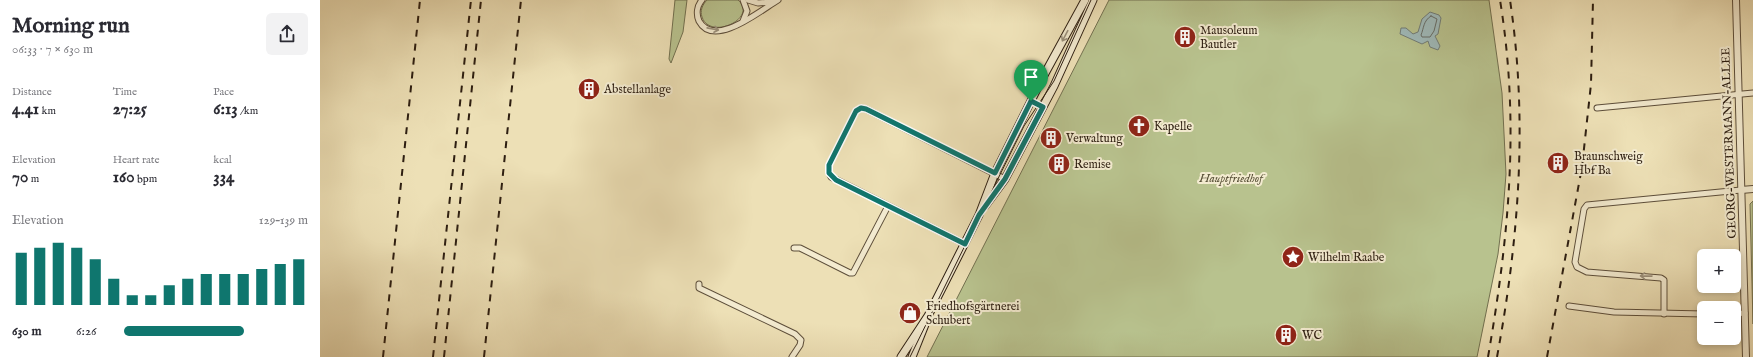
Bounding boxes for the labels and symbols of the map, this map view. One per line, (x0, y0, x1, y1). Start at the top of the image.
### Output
place label: Mausoleum Bautler (1200, 23, 1258, 52)
building icon: Mausoleum Bautler (1172, 24, 1198, 50)
one-way arrow (706, 26, 719, 34)
one-way arrow (1060, 30, 1068, 42)
street label: GEORG-WESTERMANN-ALLEE (1718, 47, 1740, 239)
pin (1014, 60, 1048, 101)
building icon: Abstellanlage (576, 76, 602, 102)
place label: Abstellanlage (603, 82, 672, 97)
church icon: Kapelle (1126, 113, 1152, 139)
place label: Kapelle (1154, 119, 1192, 135)
building icon: Verwaltung (1038, 125, 1064, 151)
place label: Verwaltung (1065, 131, 1123, 146)
place label: Braunschweig Hbf Ba (1574, 149, 1643, 178)
building icon: Braunschweig Hbf Ba (1545, 150, 1571, 176)
building icon: Remise (1046, 151, 1072, 177)
place label: Remise (1074, 157, 1111, 172)
park label: Hauptfriedhof (1198, 171, 1266, 186)
place icon: Wilhelm Raabe (1280, 244, 1306, 270)
place label: Wilhelm Raabe (1308, 250, 1385, 265)
one-way arrow (1640, 273, 1653, 280)
place label: Friedhofsgärtnerei Schubert (926, 299, 1020, 328)
shop icon: Friedhofsgärtnerei Schubert (897, 300, 923, 326)
building icon: WC (1273, 322, 1299, 348)
place label: WC (1302, 328, 1322, 343)

